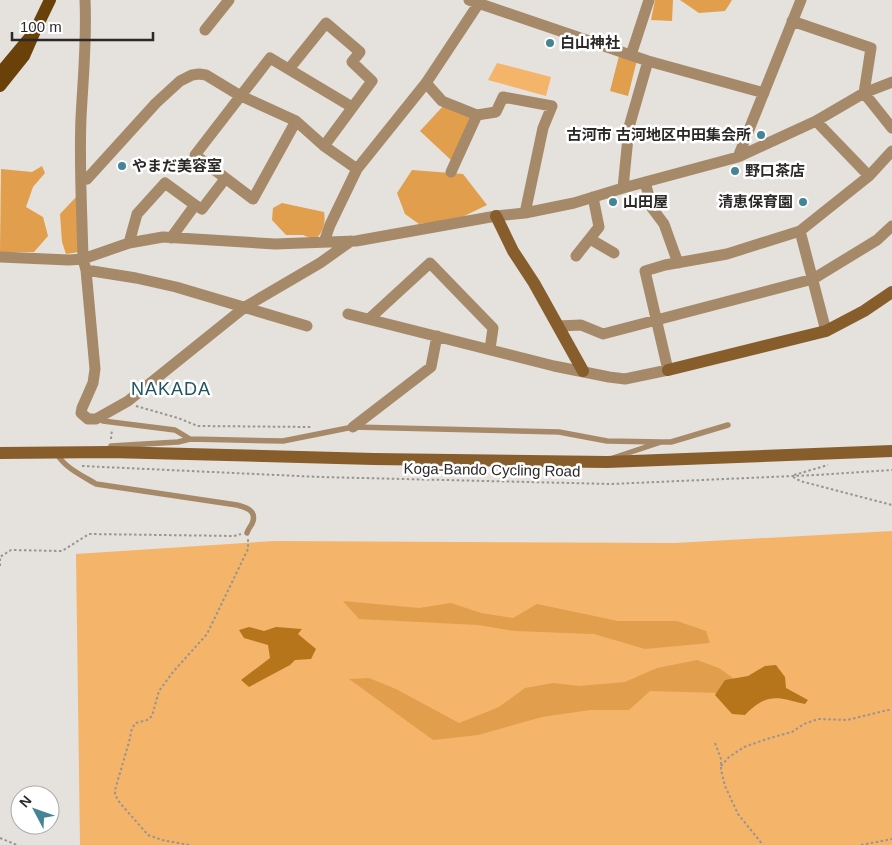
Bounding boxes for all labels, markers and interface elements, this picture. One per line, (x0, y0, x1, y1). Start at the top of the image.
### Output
scale bar (12, 10, 154, 42)
text: 100 m (20, 18, 62, 35)
place label: 白山神社 (560, 34, 620, 51)
marker: 白山神社 (544, 37, 556, 49)
place label: 古河市 古河地区中田集会所 (567, 126, 751, 143)
marker: 古河市 古河地区中田集会所 (755, 129, 767, 141)
place label: やまだ美容室 (132, 157, 222, 174)
marker: やまだ美容室 (116, 160, 128, 172)
place label: 野口茶店 (745, 162, 805, 179)
marker: 野口茶店 (729, 165, 741, 177)
place label: 山田屋 (623, 193, 668, 210)
place label: 清恵保育園 (718, 193, 793, 210)
marker: 山田屋 (607, 196, 619, 208)
marker: 清恵保育園 (797, 196, 809, 208)
district label: NAKADA (131, 379, 211, 399)
street label: Koga-Bando Cycling Road (403, 459, 581, 480)
north arrow (10, 785, 60, 835)
text: N (16, 792, 35, 811)

